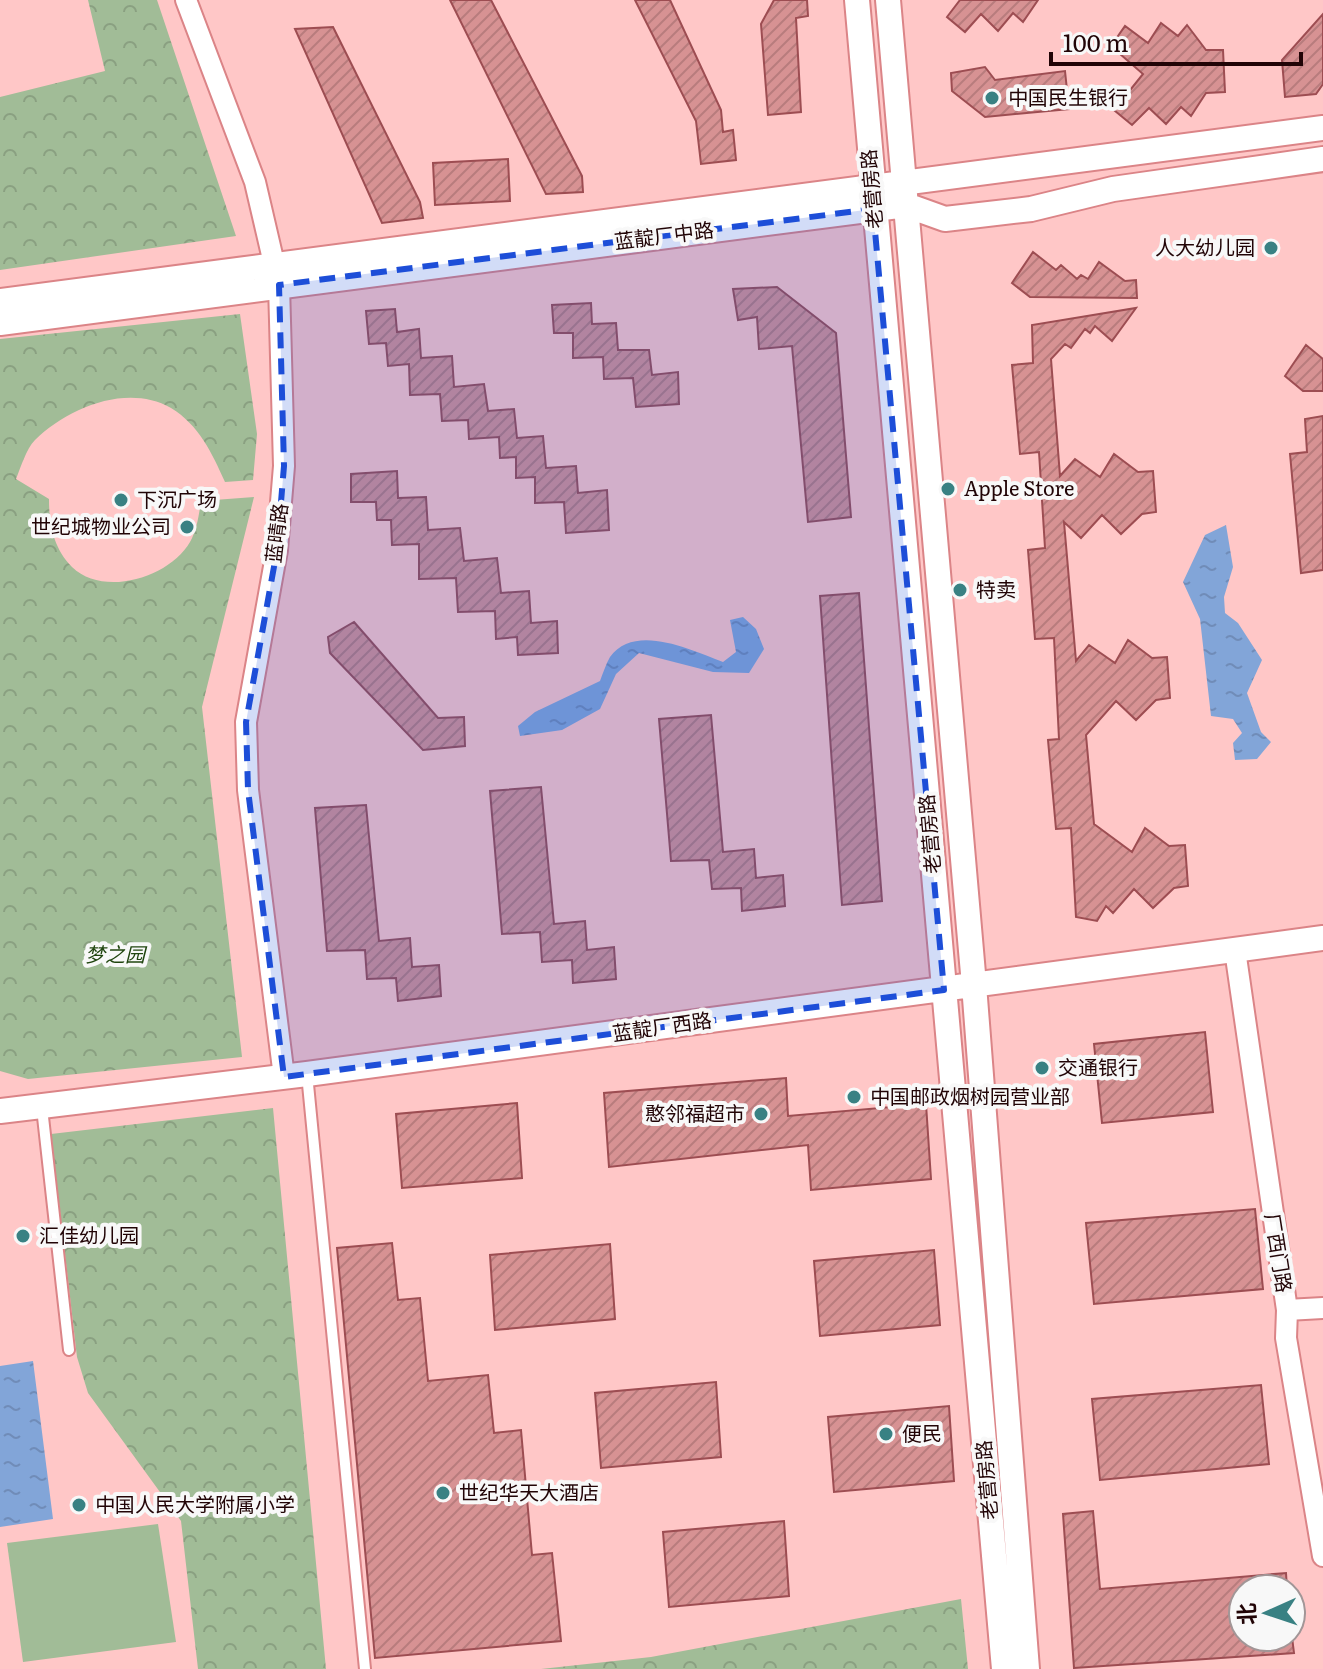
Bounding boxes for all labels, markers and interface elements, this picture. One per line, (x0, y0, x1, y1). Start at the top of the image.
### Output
scale bar (1051, 16, 1301, 66)
text: 100 m (1063, 24, 1129, 59)
place label: 中国民生银行 (1008, 81, 1128, 111)
marker: 中国民生银行 (983, 89, 1001, 107)
street label: 老营房路 (852, 148, 888, 230)
street label: 蓝靛厂中路 (612, 213, 715, 255)
place label: 人大幼儿园 (1155, 231, 1255, 261)
marker: 人大幼儿园 (1262, 239, 1280, 257)
place label: Apple Store (964, 472, 1074, 502)
marker: Apple Store (939, 480, 957, 498)
place label: 下沉广场 (137, 483, 217, 513)
marker: 下沉广场 (112, 491, 130, 509)
street label: 蓝晴路 (256, 501, 294, 564)
place label: 世纪城物业公司 (31, 510, 171, 540)
marker: 世纪城物业公司 (178, 518, 196, 536)
place label: 特卖 (976, 573, 1016, 603)
marker: 特卖 (951, 581, 969, 599)
street label: 老营房路 (910, 793, 946, 875)
park label: 梦之园 (85, 938, 148, 968)
street label: 蓝靛厂西路 (610, 1003, 713, 1047)
place label: 交通银行 (1058, 1051, 1138, 1081)
marker: 交通银行 (1033, 1059, 1051, 1077)
place label: 中国邮政烟树园营业部 (870, 1080, 1070, 1110)
marker: 中国邮政烟树园营业部 (845, 1088, 863, 1106)
place label: 憨邻福超市 (645, 1097, 745, 1127)
marker: 憨邻福超市 (752, 1105, 770, 1123)
street label: 厂西门路 (1259, 1211, 1301, 1295)
place label: 汇佳幼儿园 (39, 1219, 139, 1249)
marker: 汇佳幼儿园 (14, 1227, 32, 1245)
place label: 便民 (902, 1417, 942, 1447)
marker: 便民 (877, 1425, 895, 1443)
street label: 老营房路 (967, 1439, 1003, 1521)
place label: 世纪华天大酒店 (459, 1476, 599, 1506)
marker: 世纪华天大酒店 (434, 1484, 452, 1502)
place label: 中国人民大学附属小学 (95, 1488, 295, 1518)
marker: 中国人民大学附属小学 (70, 1496, 88, 1514)
north arrow (1227, 1573, 1307, 1653)
text: 北 (1228, 1602, 1263, 1626)

